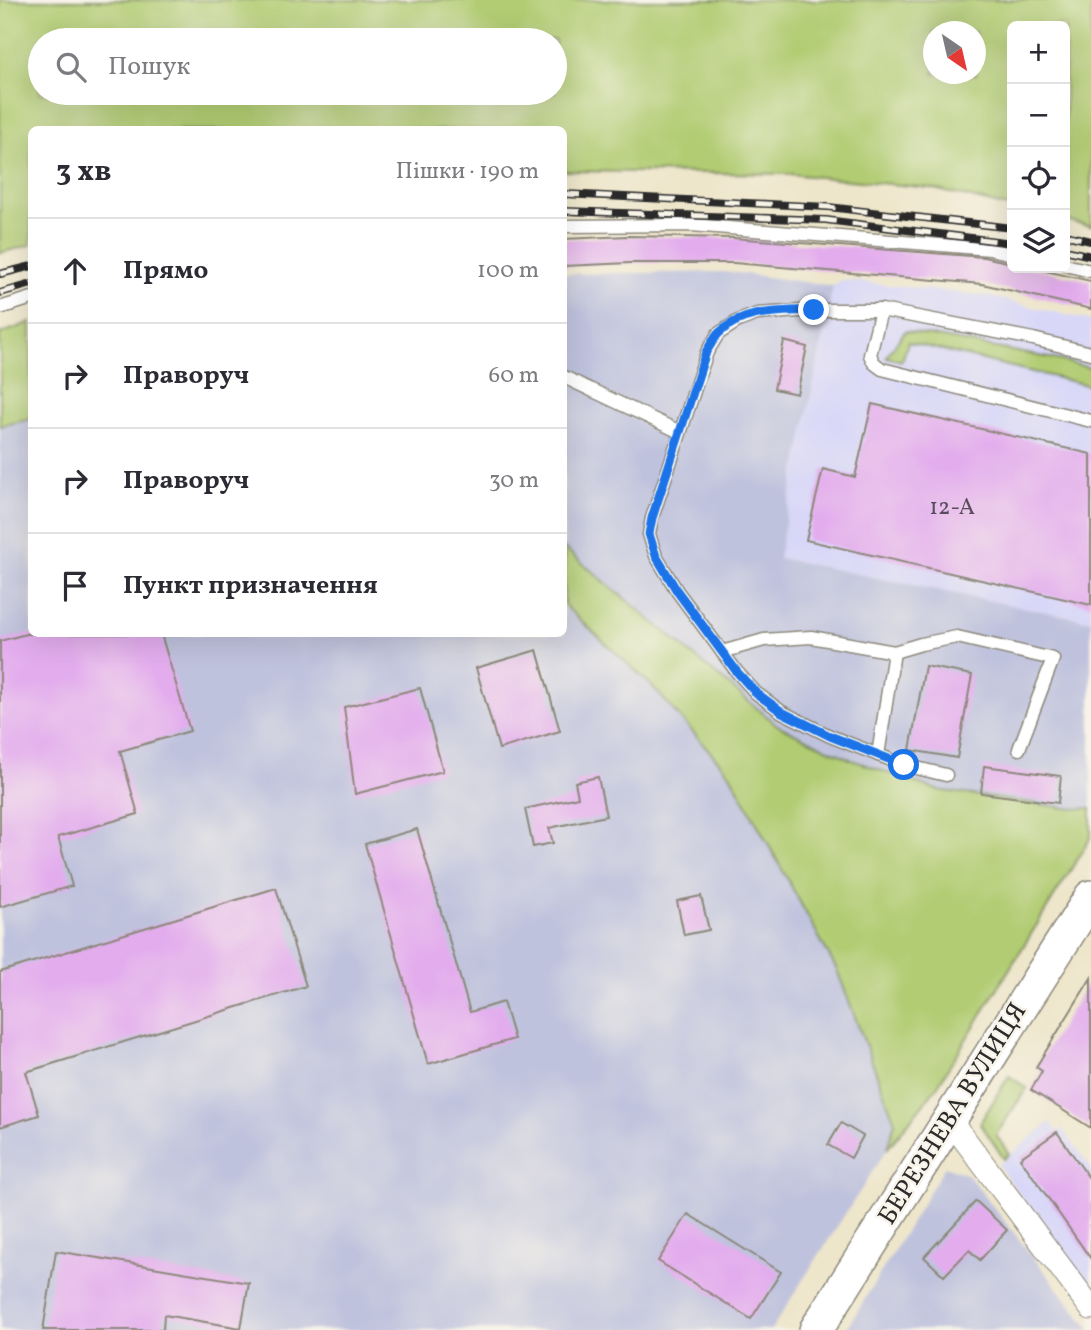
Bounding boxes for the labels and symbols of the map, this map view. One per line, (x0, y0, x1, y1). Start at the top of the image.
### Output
north arrow (923, 21, 986, 84)
route end (798, 294, 829, 325)
house number: 12-А (929, 492, 975, 524)
route start (888, 749, 919, 780)
street label: БЕРЕЗНЕВА ВУЛИЦЯ (870, 996, 1036, 1232)

